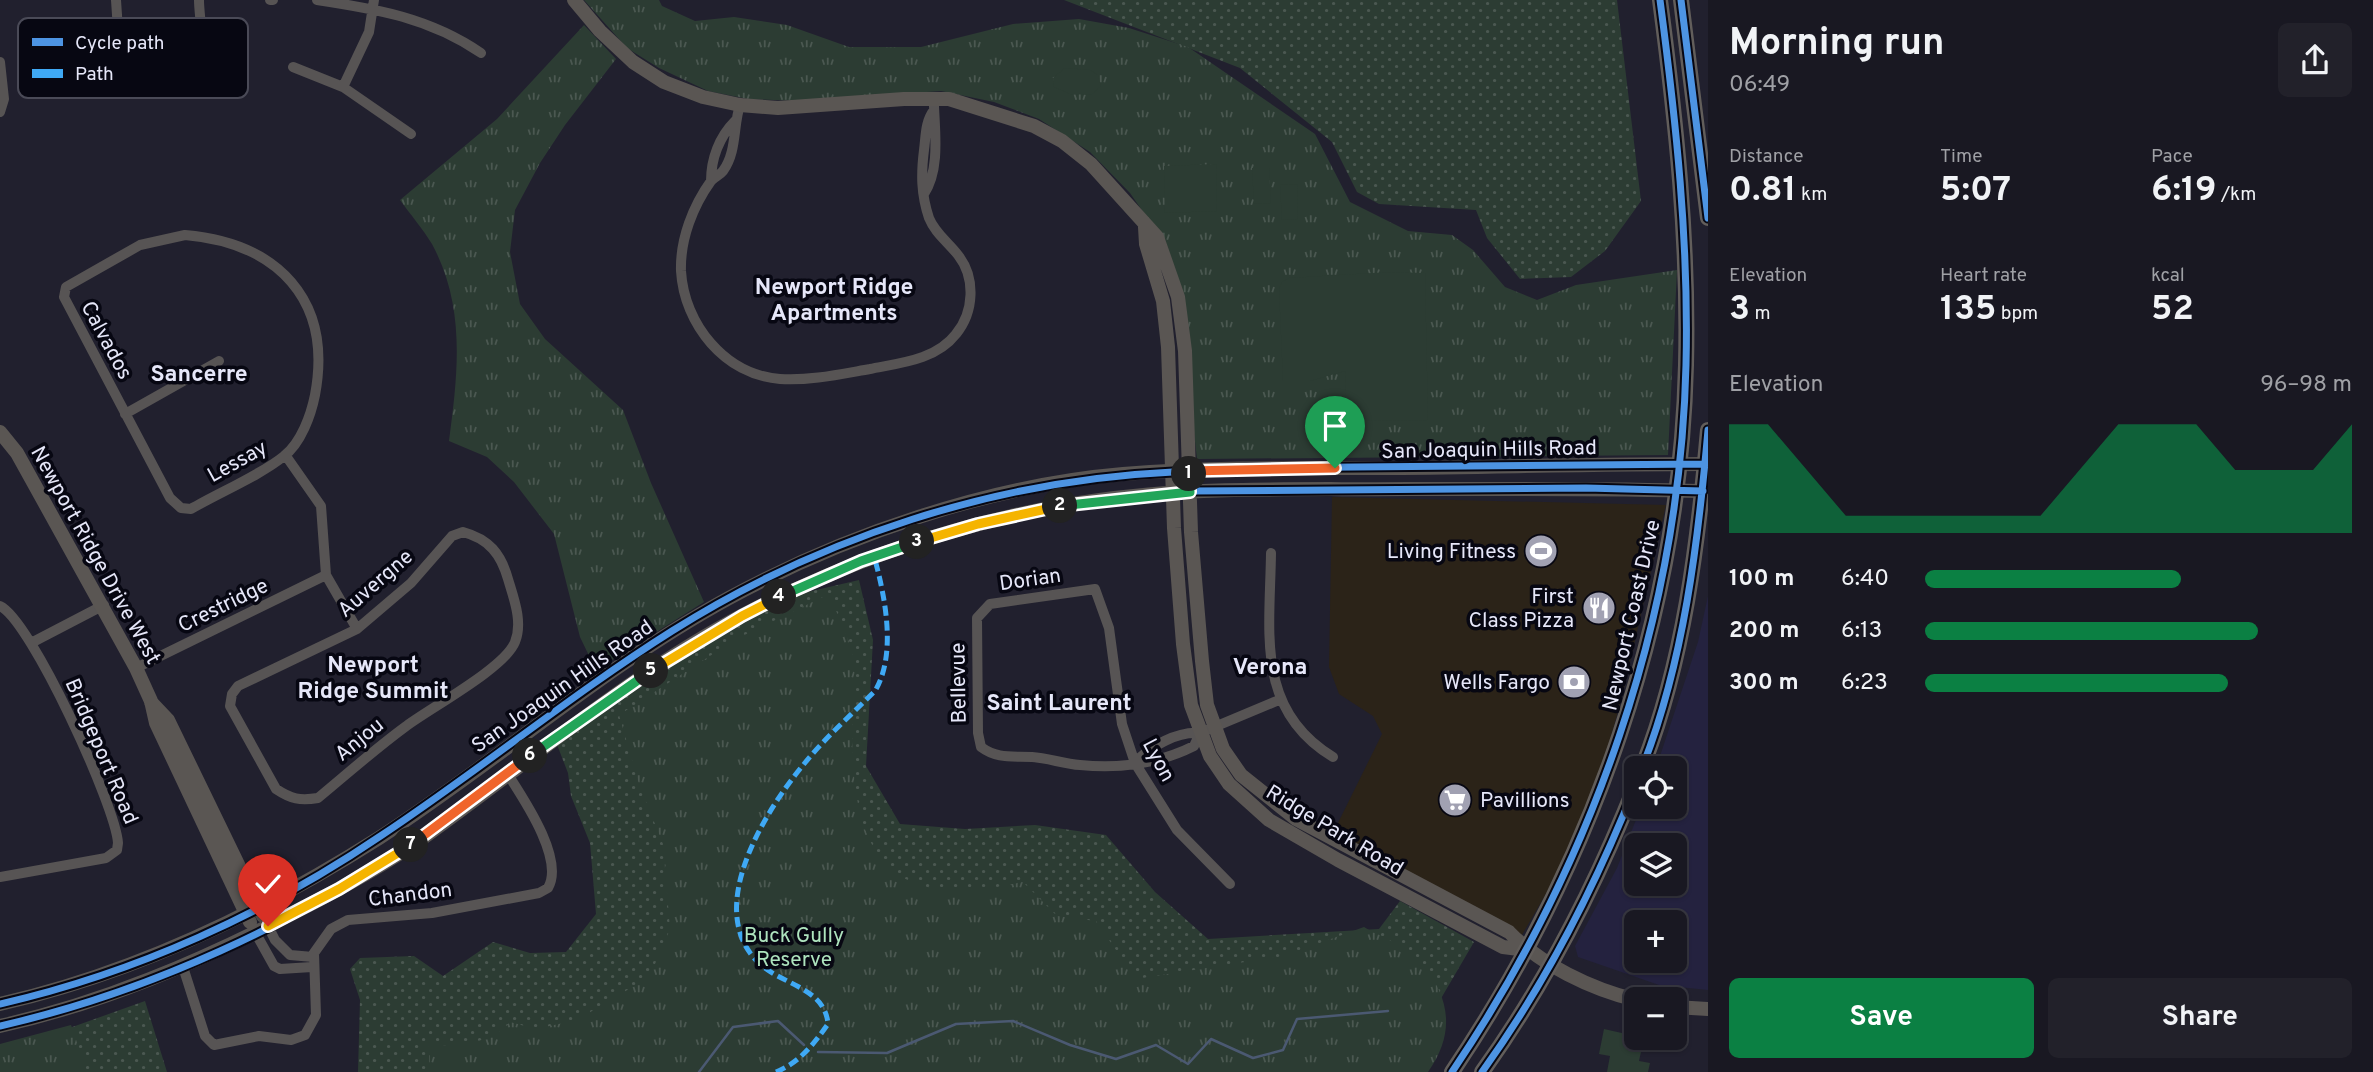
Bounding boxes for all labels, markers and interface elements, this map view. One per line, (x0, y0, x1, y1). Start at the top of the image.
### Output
legend (18, 18, 248, 98)
text: Morning run (1729, 20, 1945, 69)
button: share (2278, 23, 2352, 97)
text: Cycle path (75, 32, 164, 56)
text: Path (75, 63, 114, 87)
text: 06:49 (1729, 71, 1790, 100)
text: Distance (1729, 145, 1804, 169)
text: Time (1940, 145, 1983, 169)
text: Pace (2151, 145, 2193, 169)
text: 0.81 (1729, 169, 1796, 213)
text: 5:07 (1940, 169, 2011, 213)
text: 6:19 (2151, 169, 2217, 213)
text: km (1796, 183, 1827, 207)
text: /km (2217, 183, 2256, 207)
text: Elevation (1729, 264, 1807, 288)
text: Heart rate (1940, 264, 2027, 288)
text: kcal (2151, 264, 2185, 288)
district label: Newport Ridge Apartments (755, 274, 913, 329)
text: 3 (1729, 288, 1750, 332)
text: 135 (1940, 288, 1996, 332)
text: 52 (2151, 288, 2194, 332)
street label: Calvados (74, 297, 138, 385)
text: m (1750, 302, 1771, 326)
text: bpm (1996, 302, 2038, 326)
district label: Sancerre (150, 361, 248, 390)
text: Elevation (1729, 371, 1824, 400)
text: 96–98 m (2260, 371, 2352, 400)
pin (1305, 396, 1365, 468)
icon: arrive (1316, 407, 1354, 445)
street label: Lessay (203, 435, 272, 490)
street label: San Joaquin Hills Road (1381, 435, 1597, 466)
street label: Newport Ridge Drive West (23, 442, 166, 670)
pin: 1 (1172, 456, 1206, 491)
text: 1 (1185, 461, 1192, 485)
pin: 2 (1042, 489, 1078, 524)
text: 2 (1054, 493, 1065, 517)
street label: Newport Coast Drive (1597, 517, 1668, 713)
pin: 3 (900, 524, 934, 560)
text: 3 (911, 529, 922, 553)
sports icon: Living Fitness (1522, 532, 1560, 570)
place label: Living Fitness (1387, 539, 1516, 566)
street label: Auvergne (333, 544, 419, 624)
street label: Dorian (998, 563, 1063, 598)
text: 100 m (1729, 565, 1794, 594)
text: 6:40 (1841, 565, 1889, 594)
street label: Crestridge (174, 573, 273, 640)
pin: 4 (762, 580, 796, 614)
text: 4 (772, 584, 785, 608)
place label: First Class Pizza (1468, 584, 1574, 635)
restaurant icon: First Class Pizza (1580, 589, 1618, 627)
street label: San Joaquin Hills Road (467, 614, 659, 760)
text: 200 m (1729, 617, 1799, 646)
text: 6:13 (1841, 617, 1882, 646)
street label: Bellevue (945, 642, 974, 724)
district label: Newport Ridge Summit (298, 652, 448, 707)
pin: 5 (634, 654, 668, 688)
district label: Verona (1233, 654, 1307, 683)
text: 5 (645, 658, 656, 682)
bank icon: Wells Fargo (1555, 663, 1593, 701)
text: 300 m (1729, 669, 1799, 698)
text: 6:23 (1841, 669, 1888, 698)
place label: Wells Fargo (1443, 670, 1550, 697)
street label: Bridgeport Road (58, 675, 144, 829)
district label: Saint Laurent (986, 690, 1132, 719)
street label: Anjou (330, 712, 390, 768)
street label: Lyon (1135, 734, 1180, 787)
pin: 6 (512, 738, 548, 774)
text: 6 (524, 743, 535, 767)
map controls (1624, 756, 1687, 1050)
button: locate (1624, 756, 1687, 819)
street label: Ridge Park Road (1260, 780, 1408, 883)
supermarket icon: Pavillions (1436, 781, 1474, 819)
place label: Pavillions (1480, 788, 1570, 815)
pin: 7 (394, 828, 428, 862)
text: 7 (405, 832, 416, 856)
button: layers (1624, 833, 1687, 896)
pin (238, 854, 298, 926)
icon: check (249, 865, 287, 903)
street label: Chandon (367, 877, 454, 914)
button: + (1624, 910, 1687, 973)
park label: Buck Gully Reserve (744, 923, 844, 974)
button: Save (1729, 978, 2034, 1058)
button: Share (2048, 978, 2352, 1058)
button: − (1624, 987, 1687, 1050)

